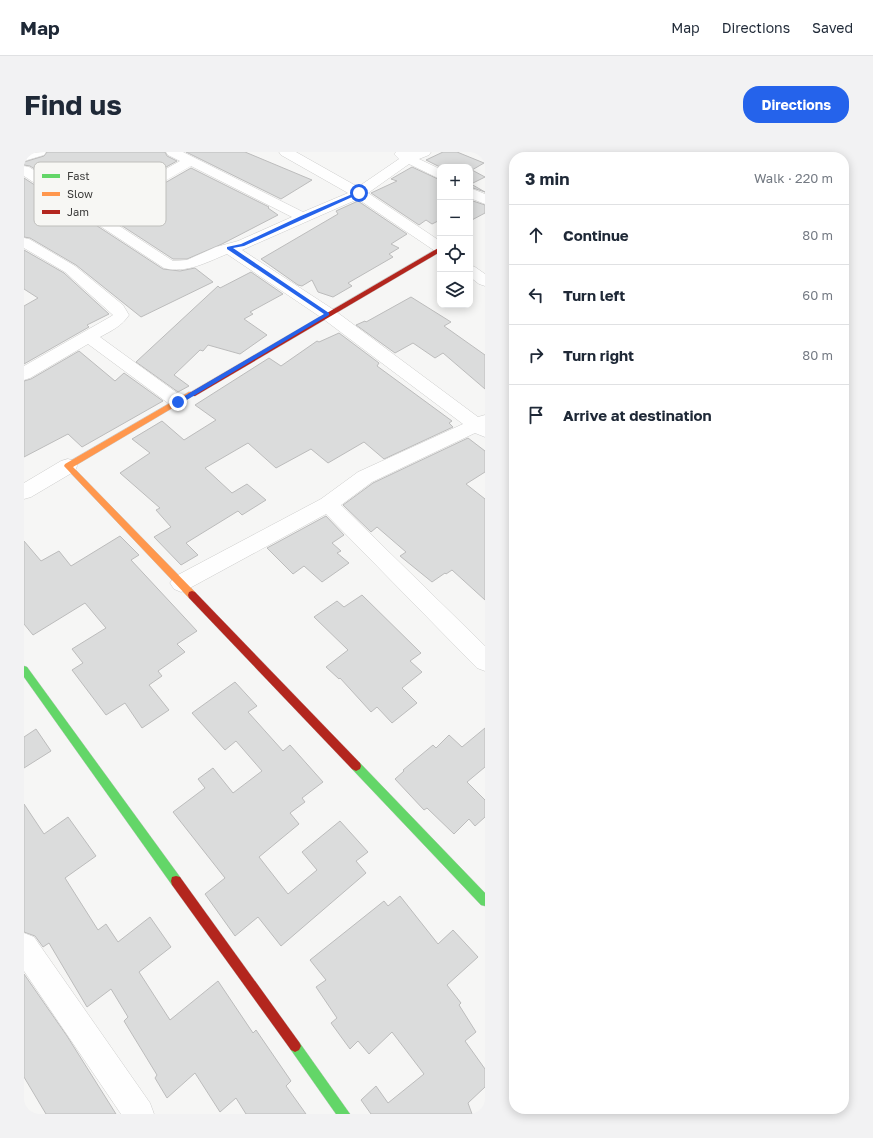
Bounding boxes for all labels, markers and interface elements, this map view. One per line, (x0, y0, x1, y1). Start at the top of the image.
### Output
text: Map (20, 16, 60, 39)
text: Map (671, 19, 700, 36)
text: Directions (722, 19, 790, 36)
text: Saved (812, 19, 853, 36)
button: Directions (743, 86, 849, 123)
text: Find us (24, 88, 122, 121)
legend (34, 162, 166, 226)
map controls (437, 164, 473, 308)
button: + (437, 164, 473, 200)
text: 3 min (525, 168, 569, 189)
text: Fast (67, 169, 90, 182)
text: Walk · 220 m (754, 170, 833, 186)
route start (350, 184, 368, 202)
text: Slow (67, 187, 93, 200)
button: − (437, 200, 473, 236)
text: Jam (67, 205, 89, 218)
icon: ahead (525, 224, 547, 246)
text: Continue (563, 226, 629, 244)
text: 80 m (802, 227, 833, 243)
button: locate (437, 236, 473, 272)
button: layers (437, 272, 473, 308)
icon: left (525, 284, 547, 306)
text: Turn left (563, 286, 625, 304)
text: 60 m (802, 287, 833, 303)
icon: right (525, 344, 547, 366)
text: Turn right (563, 346, 634, 364)
text: 80 m (802, 347, 833, 363)
route end (169, 393, 187, 411)
icon: arrive (525, 404, 547, 426)
text: Arrive at destination (563, 406, 712, 424)

